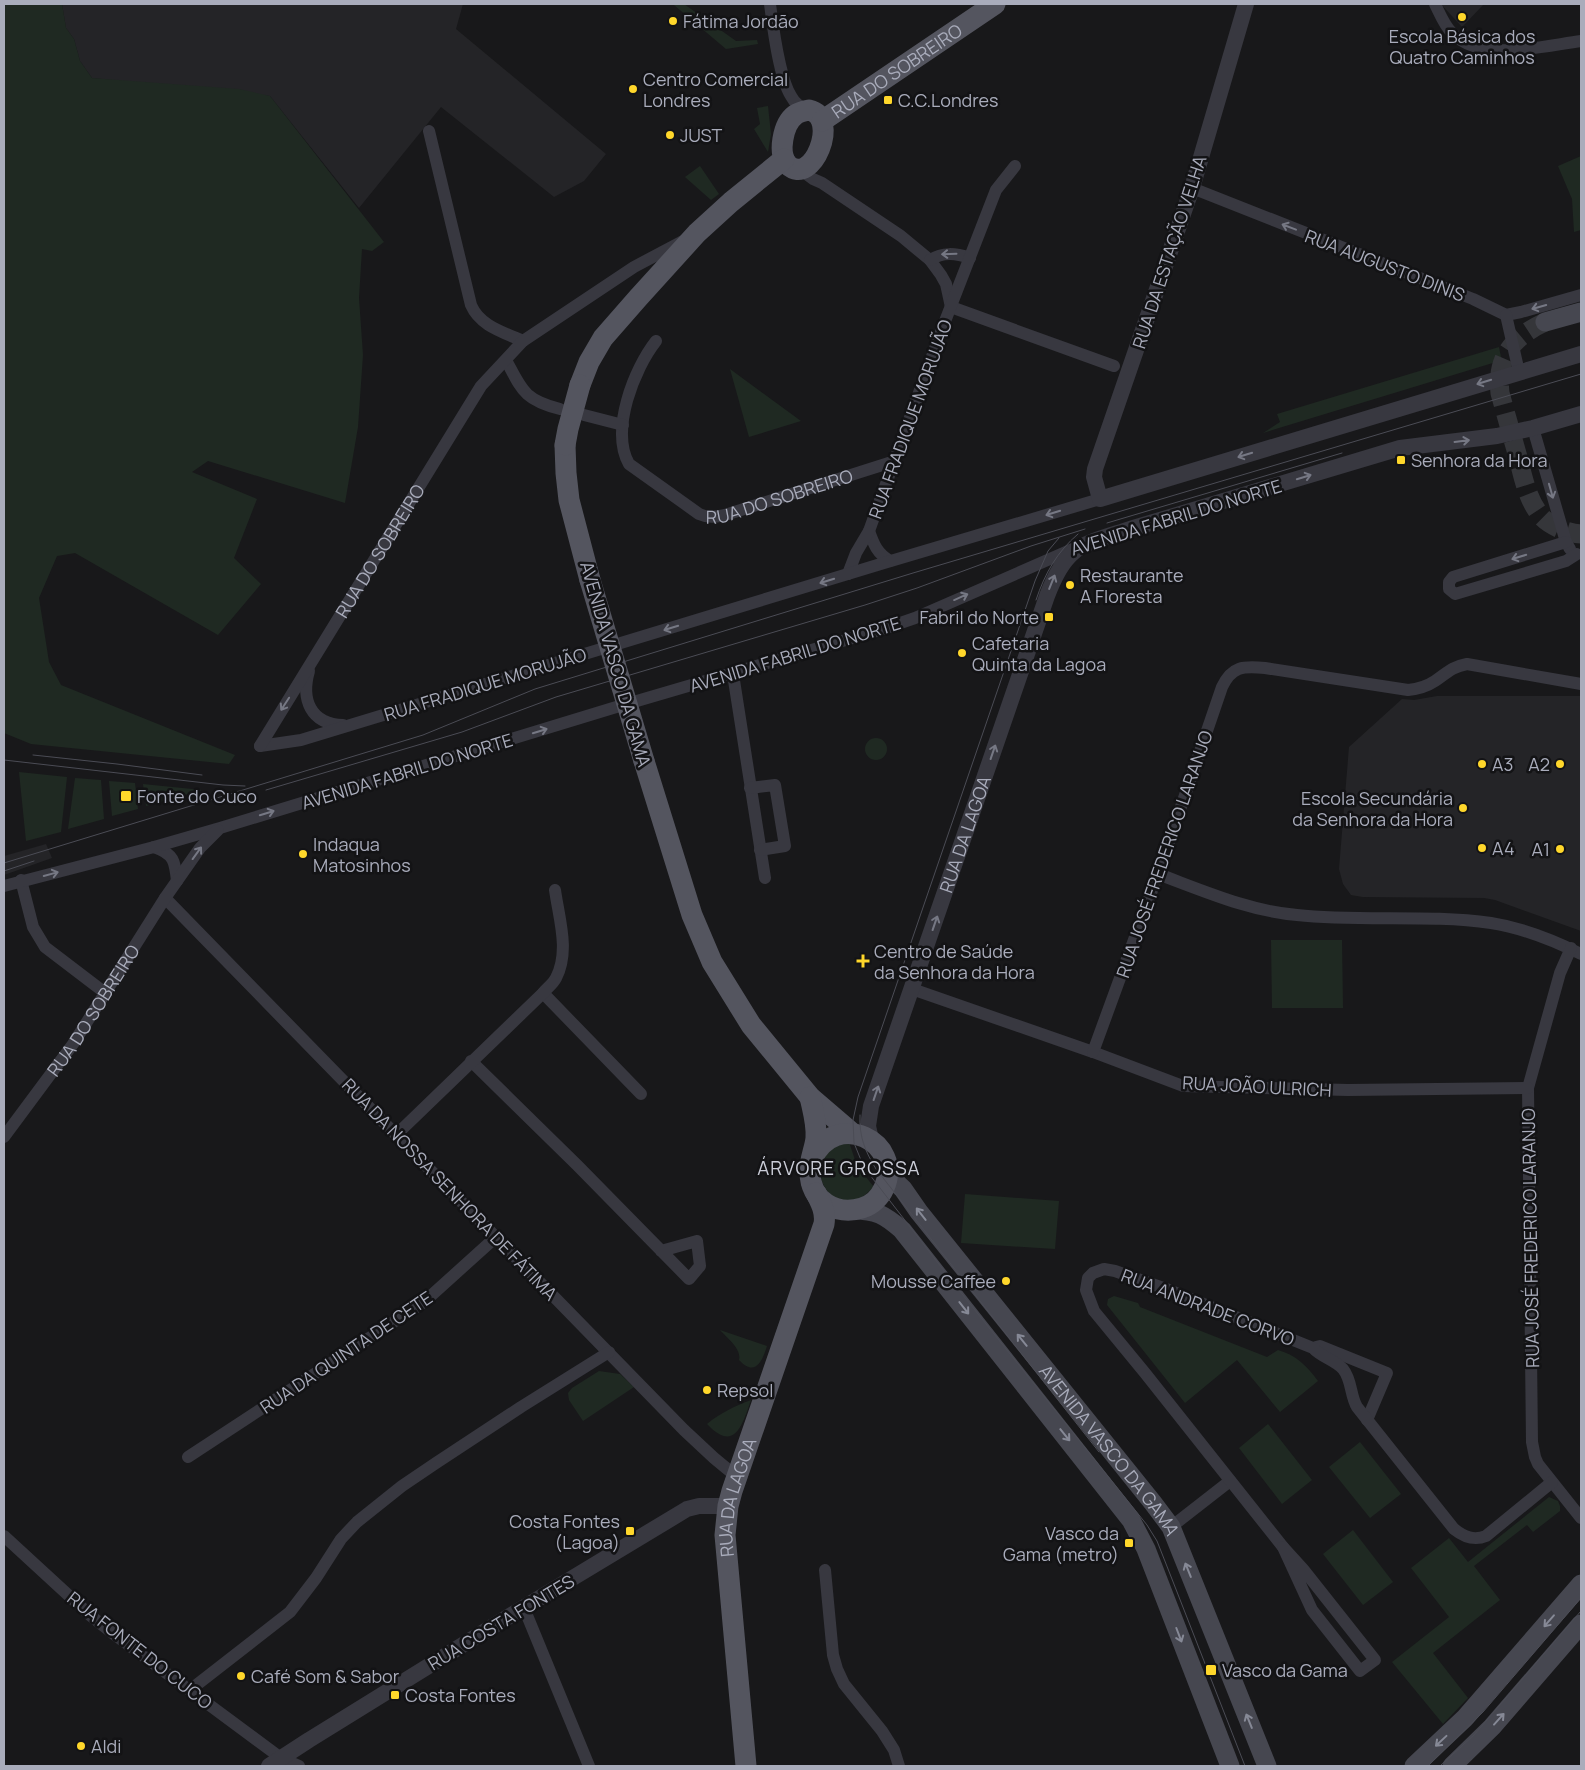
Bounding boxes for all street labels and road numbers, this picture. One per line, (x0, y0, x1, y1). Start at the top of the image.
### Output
street label: RUA DO SOBREIRO (827, 18, 966, 123)
street label: RUA DA ESTAÇÃO VELHA (1126, 152, 1212, 352)
street label: RUA AUGUSTO DINIS (1302, 223, 1468, 307)
street label: RUA FRADIQUE MORUJÃO (863, 316, 957, 522)
street label: RUA DO SOBREIRO (706, 463, 856, 529)
street label: AVENIDA FABRIL DO NORTE (1067, 473, 1285, 561)
street label: RUA DO SOBREIRO (330, 480, 430, 622)
street label: AVENIDA VASCO DA GAMA (575, 558, 657, 770)
street label: AVENIDA FABRIL DO NORTE (686, 610, 904, 698)
street label: RUA FRADIQUE MORUJÃO (381, 642, 589, 726)
street label: AVENIDA FABRIL DO NORTE (298, 727, 516, 815)
street label: RUA JOSÉ FREDERICO LARANJO (1110, 727, 1218, 981)
street label: RUA DA LAGOA (933, 772, 996, 896)
street label: RUA DO SOBREIRO (41, 940, 145, 1081)
street label: RUA JOÃO ULRICH (1182, 1070, 1332, 1102)
street label: RUA DA NOSSA SENHORA DE FÁTIMA (337, 1073, 563, 1306)
street label: RUA JOSÉ FREDERICO LARANJO (1516, 1108, 1544, 1368)
street label: RUA ANDRADE CORVO (1118, 1263, 1298, 1351)
street label: RUA DA QUINTA DE CETE (255, 1285, 437, 1419)
street label: AVENIDA VASCO DA GAMA (1034, 1359, 1185, 1540)
street label: RUA DA LAGOA (713, 1434, 762, 1558)
street label: RUA COSTA FONTES (423, 1569, 579, 1675)
street label: RUA FONTE DO CUCO (63, 1586, 217, 1714)

